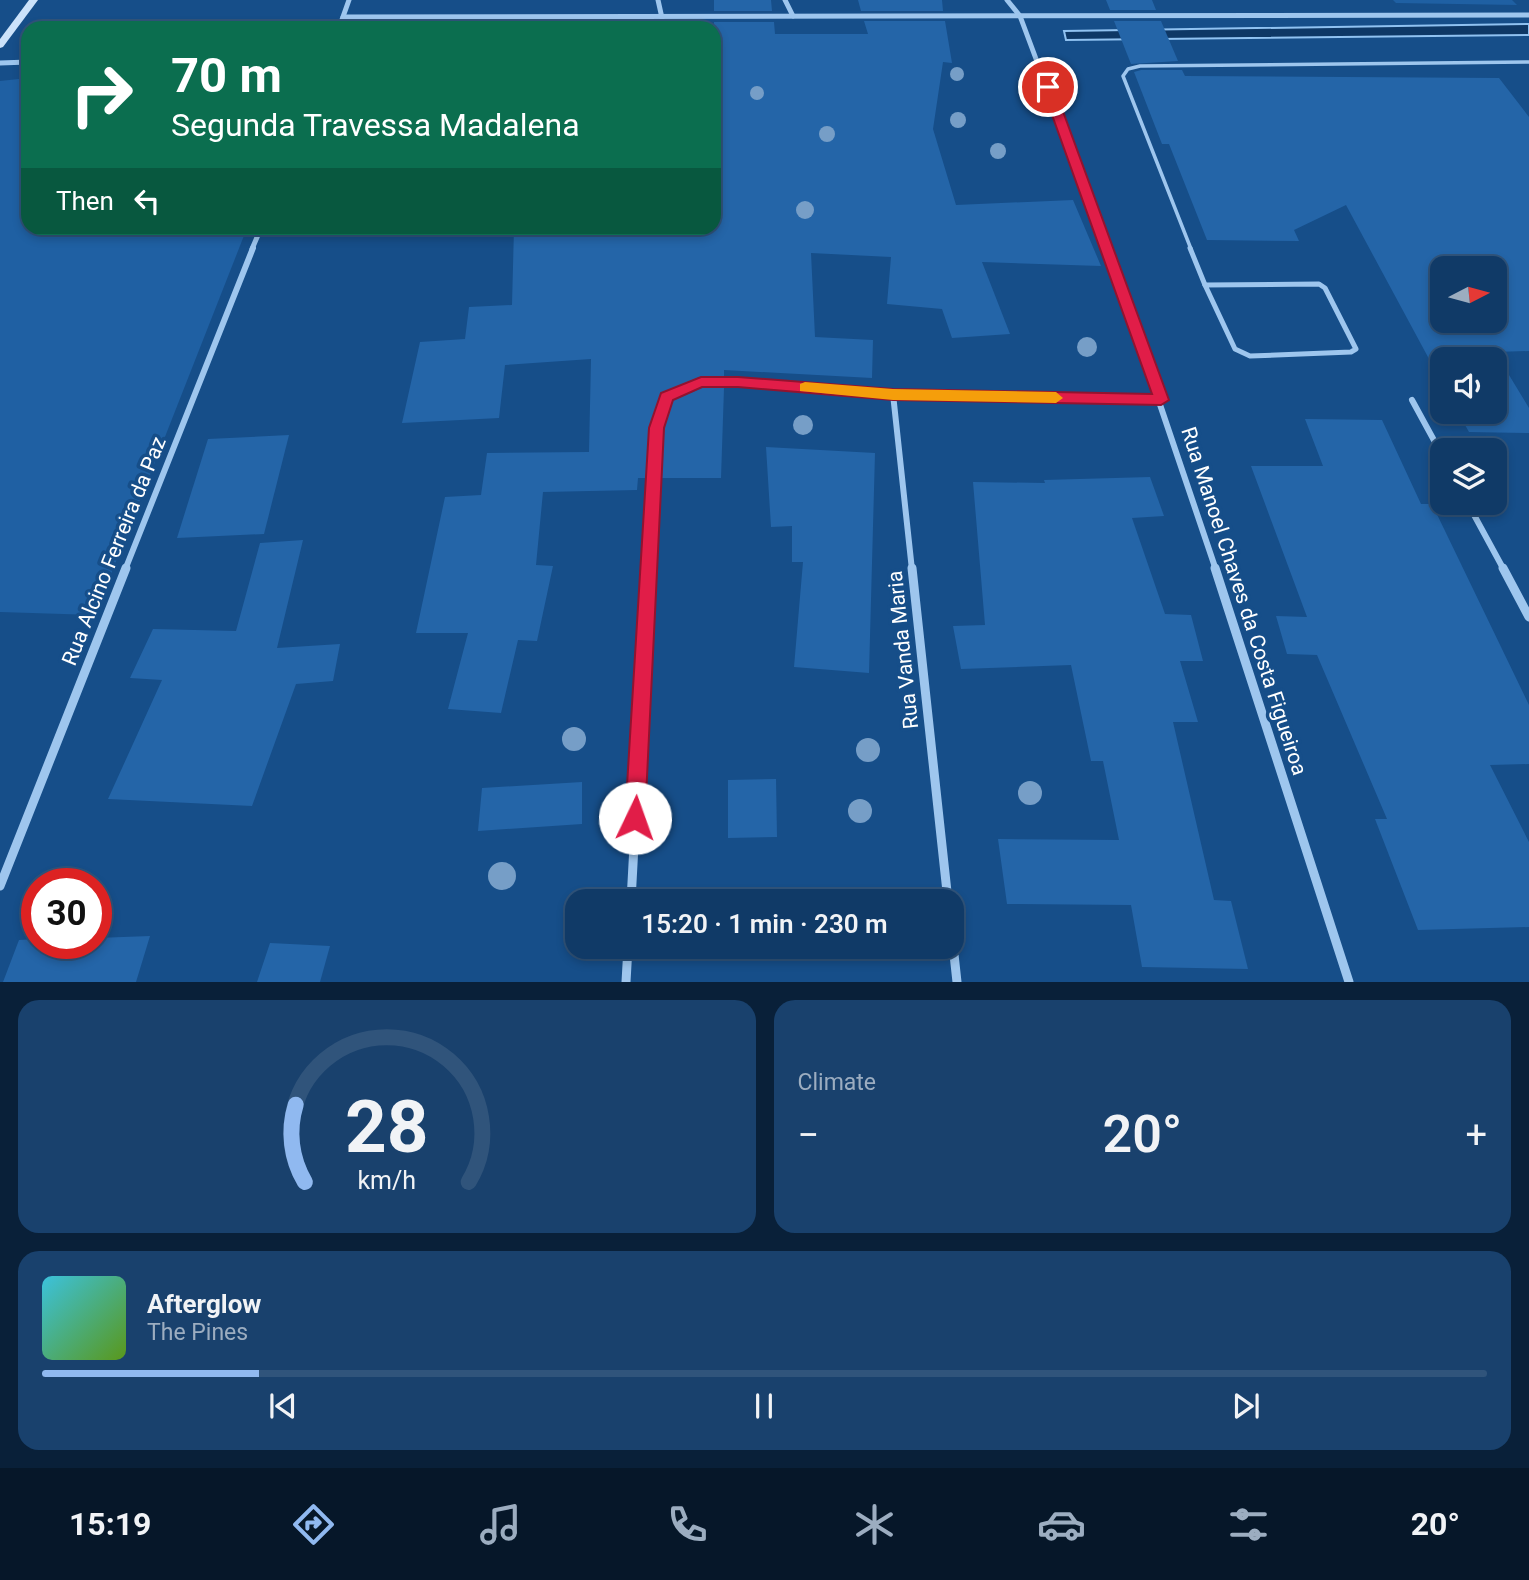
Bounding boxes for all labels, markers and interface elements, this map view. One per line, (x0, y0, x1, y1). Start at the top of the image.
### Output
text: 70 m (171, 47, 282, 104)
icon: right (56, 49, 147, 140)
pin (1018, 57, 1078, 117)
icon: arrive (1029, 68, 1067, 106)
text: Segunda Travessa Madalena (171, 106, 580, 144)
icon: left (128, 182, 166, 220)
text: Then (56, 186, 114, 216)
north arrow (1430, 256, 1507, 332)
map controls (1430, 256, 1507, 515)
button: sound (1430, 347, 1507, 424)
street label: Rua Manoel Chaves da Costa Figueiroa (1176, 424, 1312, 778)
street label: Rua Alcino Ferreira da Paz (57, 433, 171, 669)
button: layers (1430, 438, 1507, 515)
street label: Rua Vanda Maria (883, 570, 923, 730)
position arrow (598, 781, 672, 855)
speed limit sign: 30 (21, 868, 112, 959)
text: 15:20 · 1 min · 230 m (641, 909, 888, 939)
text: Climate (798, 1069, 876, 1096)
text: 28 (345, 1085, 429, 1171)
text: 20° (1103, 1104, 1182, 1165)
text: − (798, 1113, 819, 1157)
text: + (1465, 1113, 1487, 1157)
text: km/h (357, 1166, 416, 1195)
text: Afterglow (147, 1289, 261, 1319)
text: The Pines (147, 1319, 248, 1346)
icon: previous (264, 1387, 302, 1425)
icon: pause (745, 1387, 783, 1425)
icon: next (1227, 1387, 1265, 1425)
icon: directions (289, 1500, 338, 1549)
icon: music (476, 1500, 525, 1549)
icon: phone (663, 1500, 712, 1549)
icon: climate (850, 1500, 899, 1549)
icon: car (1037, 1500, 1086, 1549)
icon: filters (1224, 1500, 1273, 1549)
text: 15:19 (69, 1505, 151, 1543)
text: 20° (1411, 1505, 1460, 1543)

